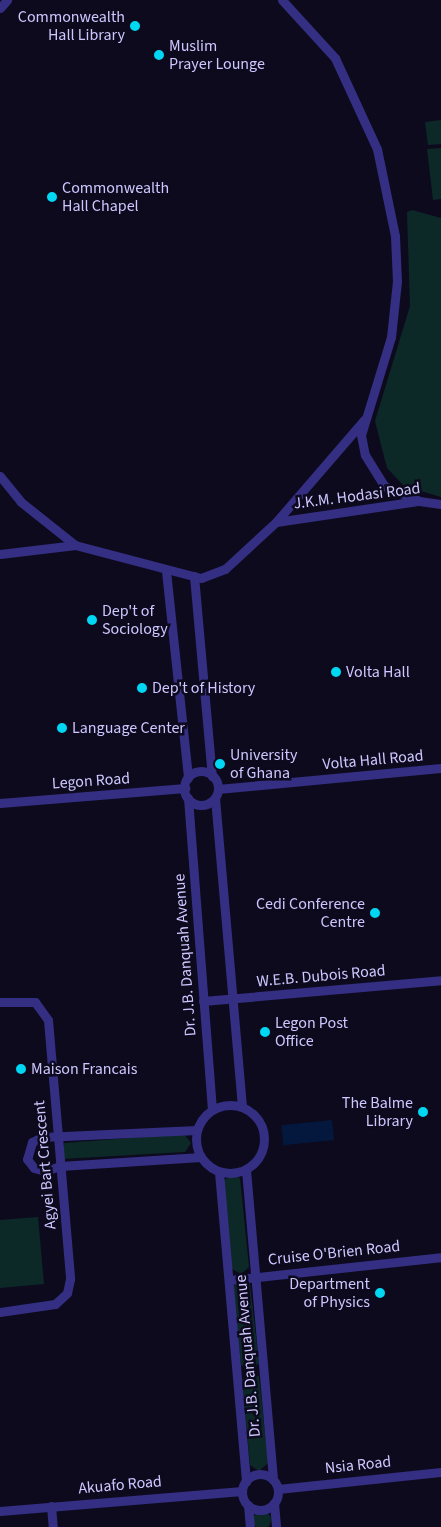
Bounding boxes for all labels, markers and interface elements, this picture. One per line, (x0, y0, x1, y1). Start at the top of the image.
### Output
place label: Commonwealth Hall Library (18, 7, 125, 45)
marker: Commonwealth Hall Library (129, 20, 141, 32)
place label: Muslim Prayer Lounge (169, 36, 265, 74)
marker: Muslim Prayer Lounge (153, 49, 165, 61)
place label: Commonwealth Hall Chapel (62, 178, 169, 216)
marker: Commonwealth Hall Chapel (46, 191, 58, 203)
street label: J.K.M. Hodasi Road (293, 479, 421, 513)
place label: Dep't of Sociology (102, 601, 168, 639)
marker: Dep't of Sociology (86, 614, 98, 626)
place label: Volta Hall (346, 662, 410, 682)
marker: Volta Hall (330, 666, 342, 678)
place label: Dep't of History (152, 678, 255, 698)
marker: Dep't of History (136, 682, 148, 694)
place label: Language Center (72, 718, 185, 738)
marker: Language Center (56, 722, 68, 734)
place label: University of Ghana (230, 745, 297, 783)
street label: Volta Hall Road (322, 746, 424, 774)
marker: University of Ghana (214, 758, 226, 770)
street label: Legon Road (51, 769, 131, 793)
street label: Dr. J.B. Danquah Avenue (170, 873, 200, 1037)
place label: Cedi Conference Centre (256, 894, 365, 932)
marker: Cedi Conference Centre (369, 907, 381, 919)
street label: W.E.B. Dubois Road (256, 961, 386, 991)
place label: Legon Post Office (275, 1013, 348, 1051)
marker: Legon Post Office (259, 1026, 271, 1038)
place label: Maison Francais (31, 1059, 137, 1079)
marker: Maison Francais (15, 1063, 27, 1075)
place label: The Balme Library (342, 1093, 413, 1131)
street label: Agyei Bart Crescent (30, 1100, 60, 1230)
marker: The Balme Library (417, 1106, 429, 1118)
street label: Cruise O'Brien Road (267, 1237, 401, 1269)
street label: Dr. J.B. Danquah Avenue (231, 1274, 265, 1438)
place label: Department of Physics (289, 1274, 370, 1312)
marker: Department of Physics (374, 1287, 386, 1299)
street label: Nsia Road (324, 1452, 392, 1478)
street label: Akuafo Road (77, 1472, 163, 1498)

